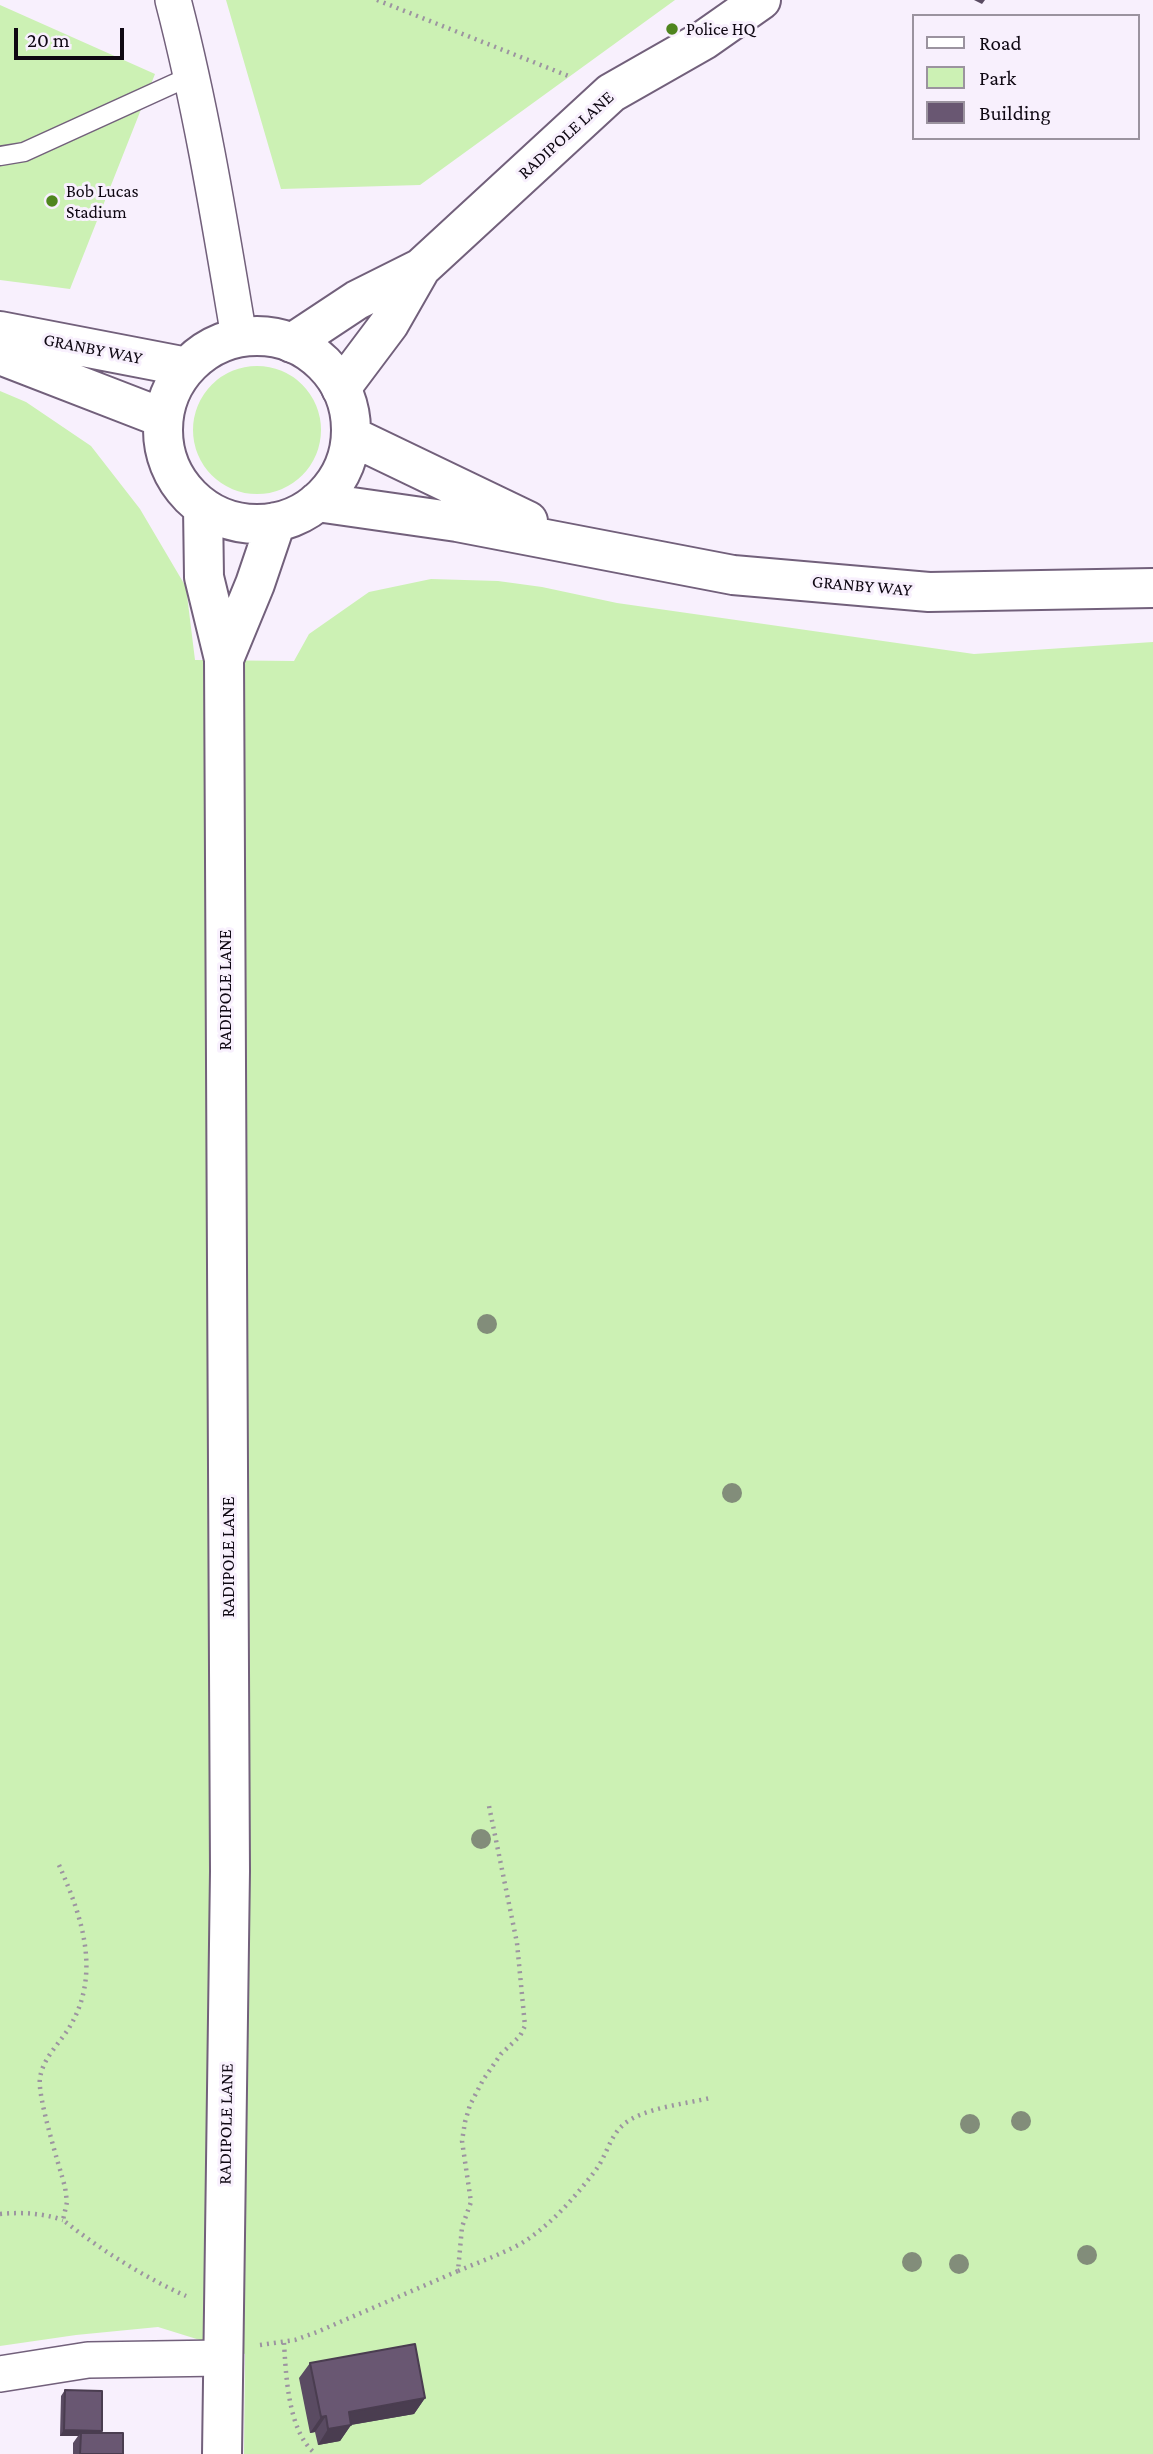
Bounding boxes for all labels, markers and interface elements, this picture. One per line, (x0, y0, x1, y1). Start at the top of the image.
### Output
scale bar (18, 14, 128, 58)
legend (912, 14, 1139, 140)
place label: Police HQ (686, 18, 756, 40)
marker: Police HQ (664, 21, 680, 37)
text: 20 m (27, 28, 70, 52)
text: Road (979, 31, 1022, 55)
text: Park (979, 66, 1016, 90)
street label: RADIPOLE LANE (514, 86, 618, 184)
text: Building (979, 101, 1051, 125)
place label: Bob Lucas Stadium (66, 180, 139, 222)
marker: Bob Lucas Stadium (44, 193, 60, 209)
street label: GRANBY WAY (42, 329, 144, 369)
street label: GRANBY WAY (811, 571, 913, 601)
street label: RADIPOLE LANE (214, 929, 236, 1051)
street label: RADIPOLE LANE (217, 1496, 239, 1618)
street label: RADIPOLE LANE (214, 2063, 238, 2185)

